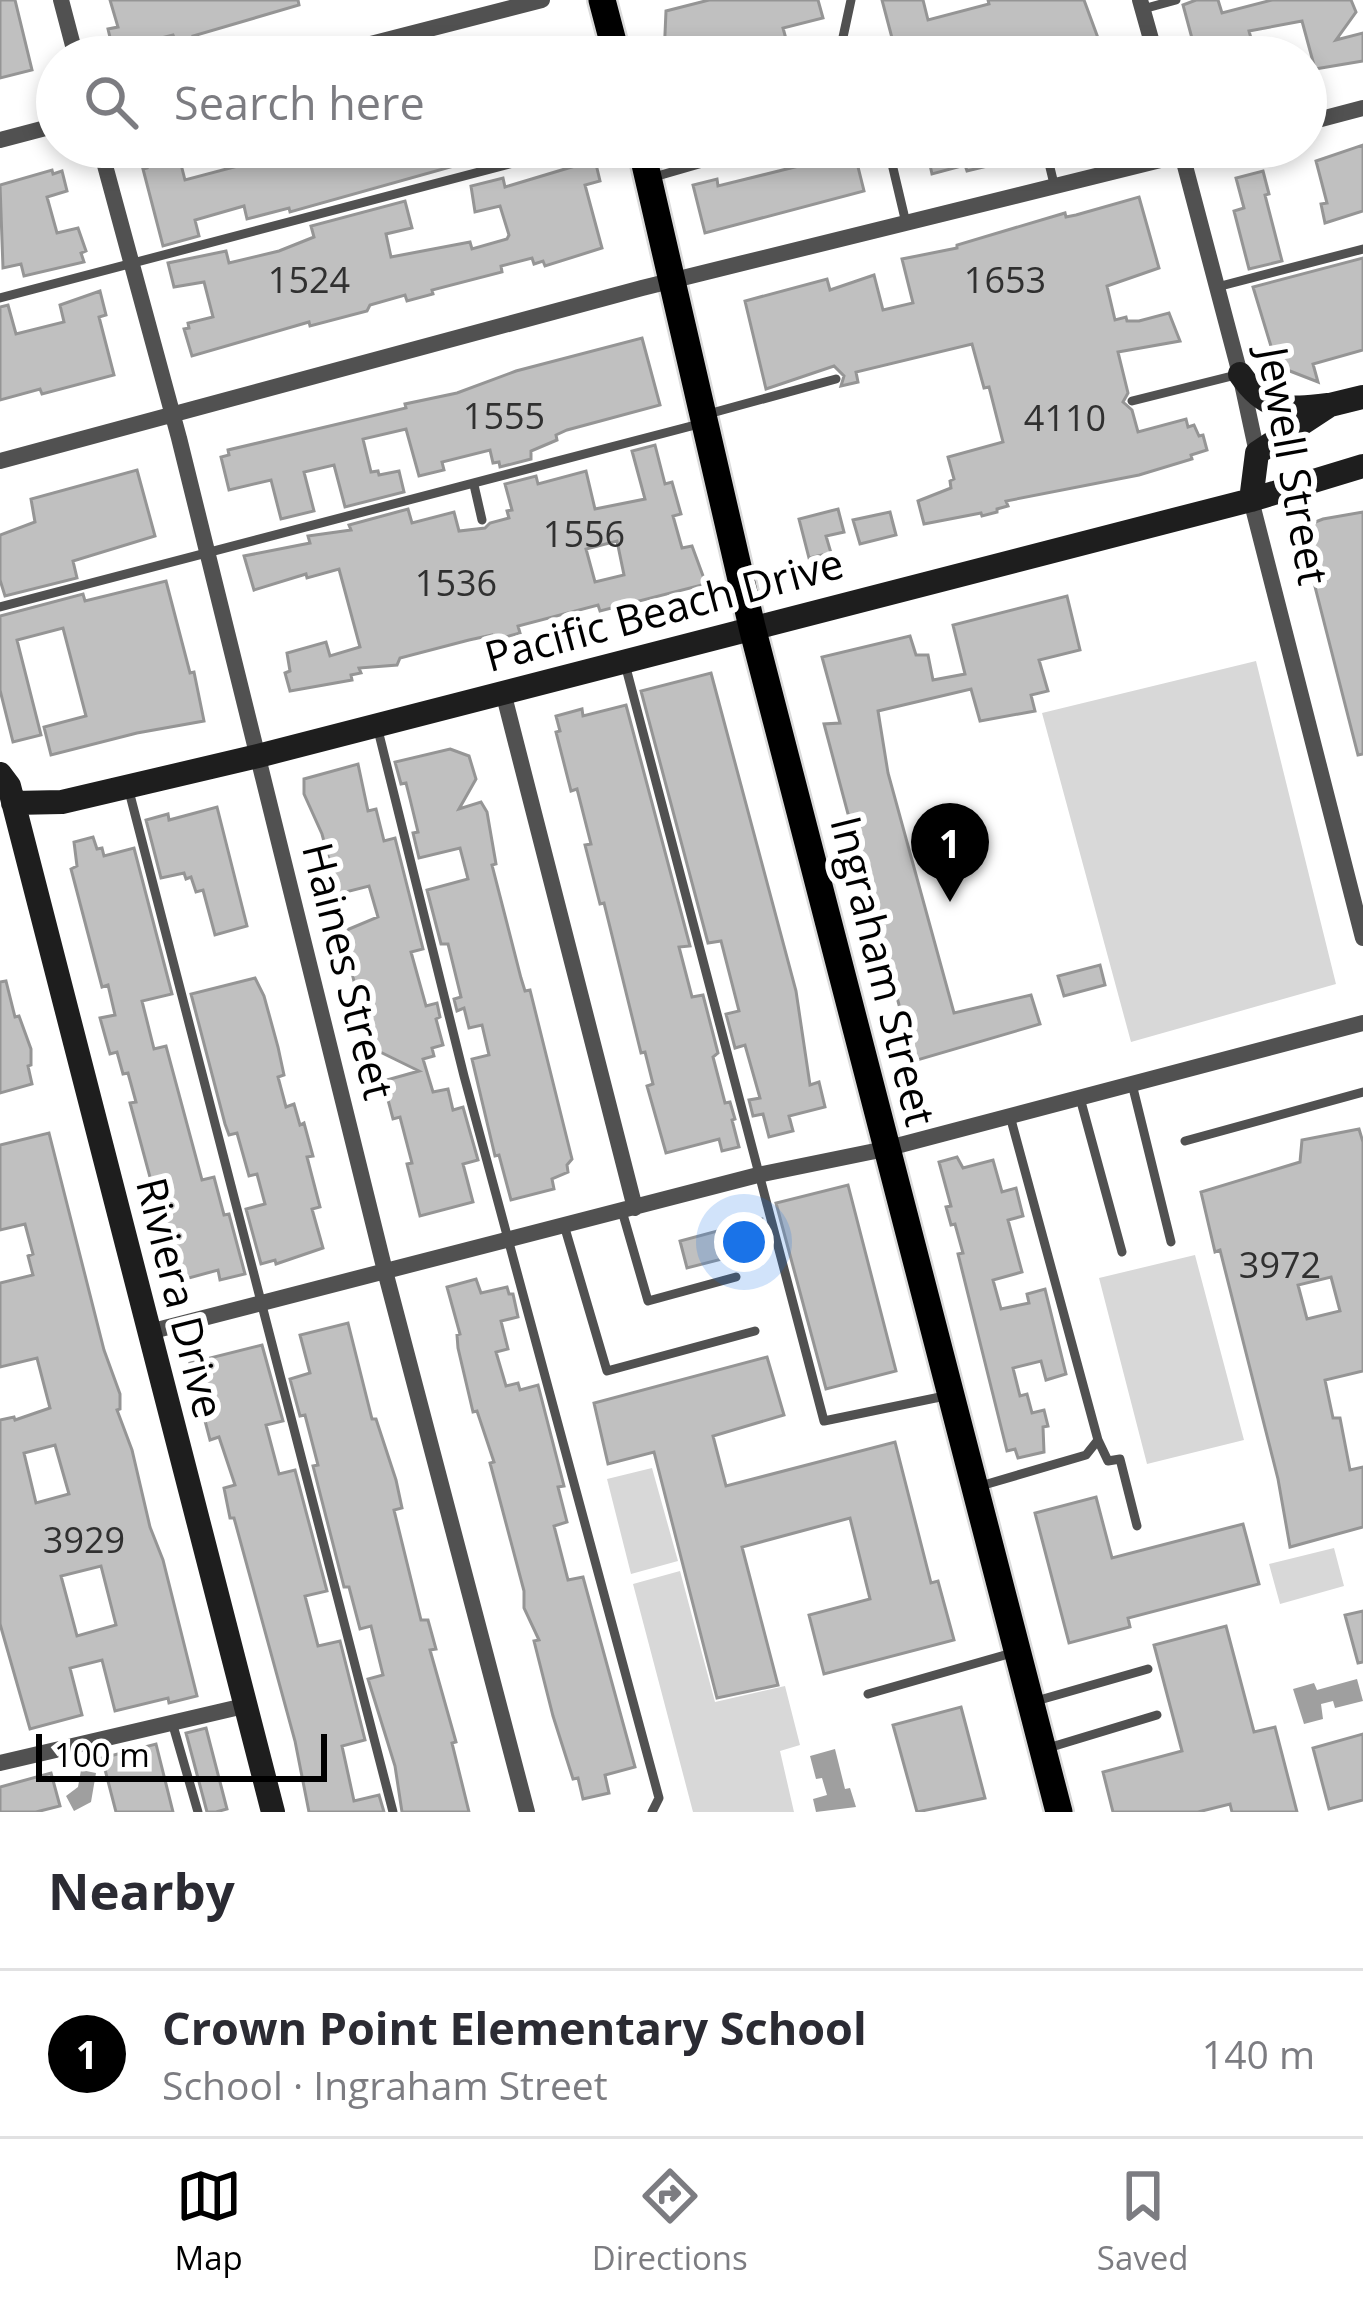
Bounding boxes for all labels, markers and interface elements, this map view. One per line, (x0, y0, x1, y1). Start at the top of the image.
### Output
search box (36, 36, 1327, 168)
icon: search (78, 69, 144, 135)
text: Search here (174, 72, 425, 133)
house number: 1524 (268, 255, 350, 304)
house number: 1653 (964, 255, 1046, 304)
street label: Jewell Street (1245, 338, 1343, 589)
house number: 1555 (463, 391, 545, 440)
house number: 4110 (1024, 393, 1106, 442)
house number: 1556 (543, 509, 625, 558)
street label: Pacific Beach Drive (478, 533, 849, 684)
house number: 1536 (415, 558, 497, 607)
pin: 1 (911, 803, 989, 902)
street label: Ingraham Street (818, 810, 950, 1131)
street label: Haines Street (290, 836, 409, 1105)
street label: Riviera Drive (124, 1171, 239, 1424)
your location (714, 1212, 774, 1272)
house number: 3972 (1239, 1240, 1321, 1289)
house number: 3929 (43, 1515, 125, 1564)
scale bar (36, 1728, 327, 1781)
text: 100 m (54, 1732, 150, 1777)
text: Nearby (48, 1855, 235, 1925)
text: Crown Point Elementary School (162, 1997, 867, 2058)
text: 1 (76, 2027, 98, 2080)
text: 140 m (1202, 2027, 1315, 2080)
text: School · Ingraham Street (162, 2058, 608, 2111)
tab: Map (175, 2163, 243, 2280)
tab: Directions (592, 2163, 748, 2280)
tab: Saved (1097, 2163, 1188, 2280)

